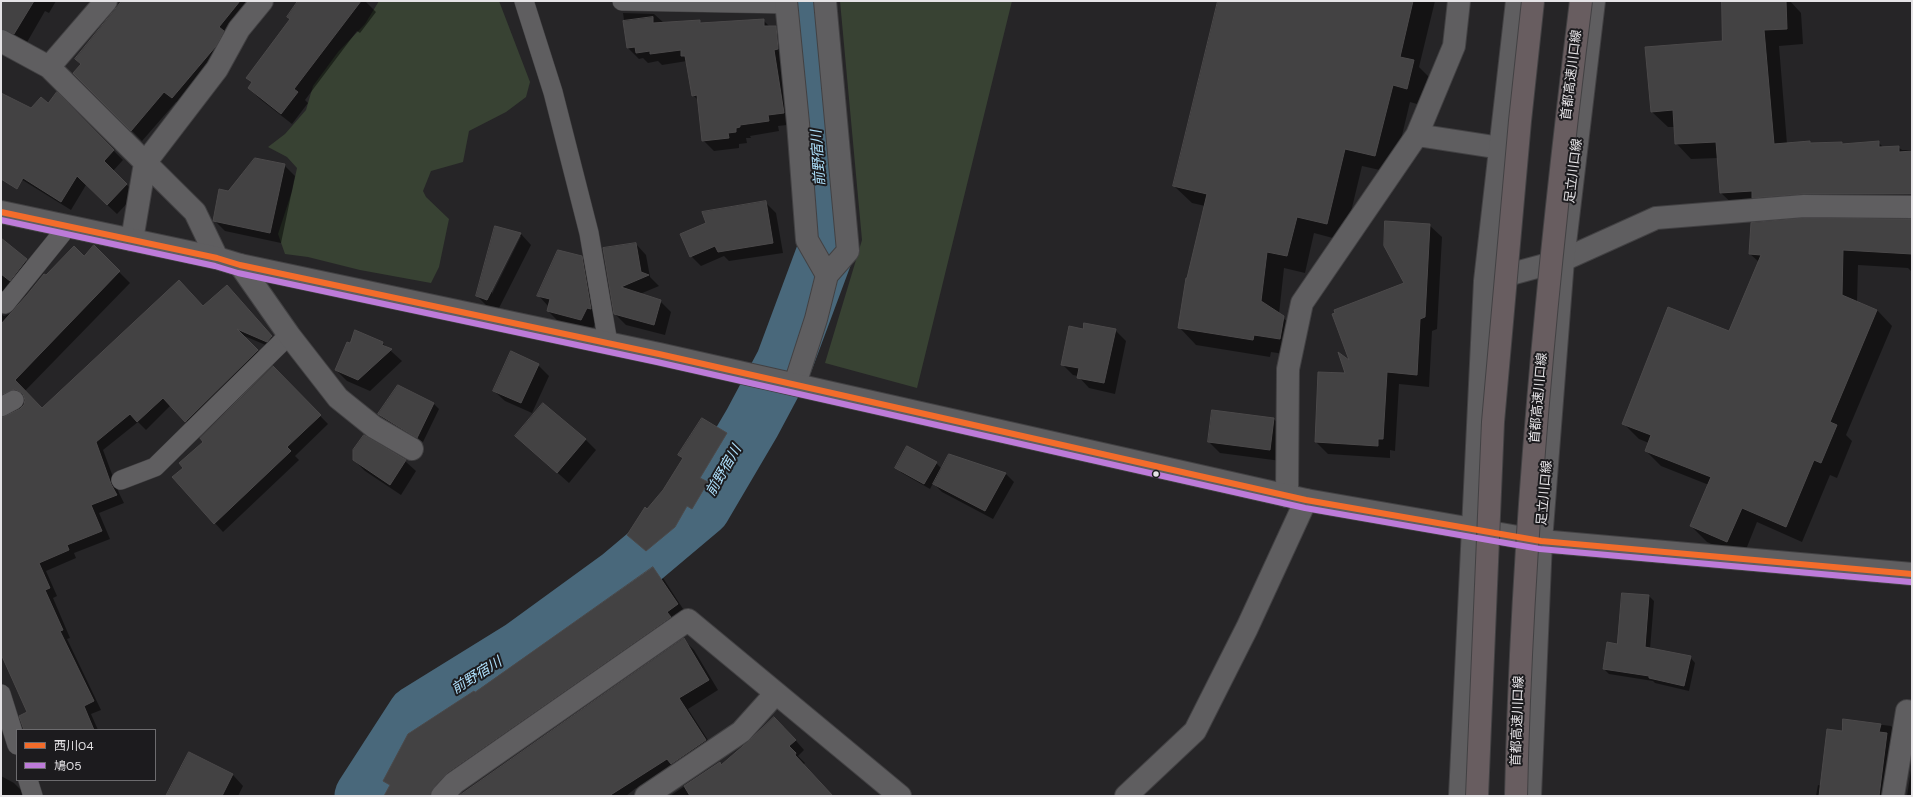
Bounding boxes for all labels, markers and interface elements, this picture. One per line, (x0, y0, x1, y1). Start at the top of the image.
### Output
street label: 首都高速川口線 (1559, 29, 1585, 121)
water label: 前野宿川 (809, 129, 829, 187)
street label: 足立川口線 (1562, 138, 1586, 204)
street label: 首都高速川口線 (1527, 352, 1551, 444)
water label: 前野宿川 (703, 443, 745, 499)
street label: 足立川口線 (1534, 460, 1556, 526)
unlabelled marker (1151, 469, 1161, 479)
water label: 前野宿川 (449, 654, 505, 698)
street label: 首都高速川口線 (1509, 675, 1527, 767)
legend (16, 729, 156, 781)
text: 西川04 (54, 738, 94, 754)
text: 鳩05 (54, 758, 82, 774)

